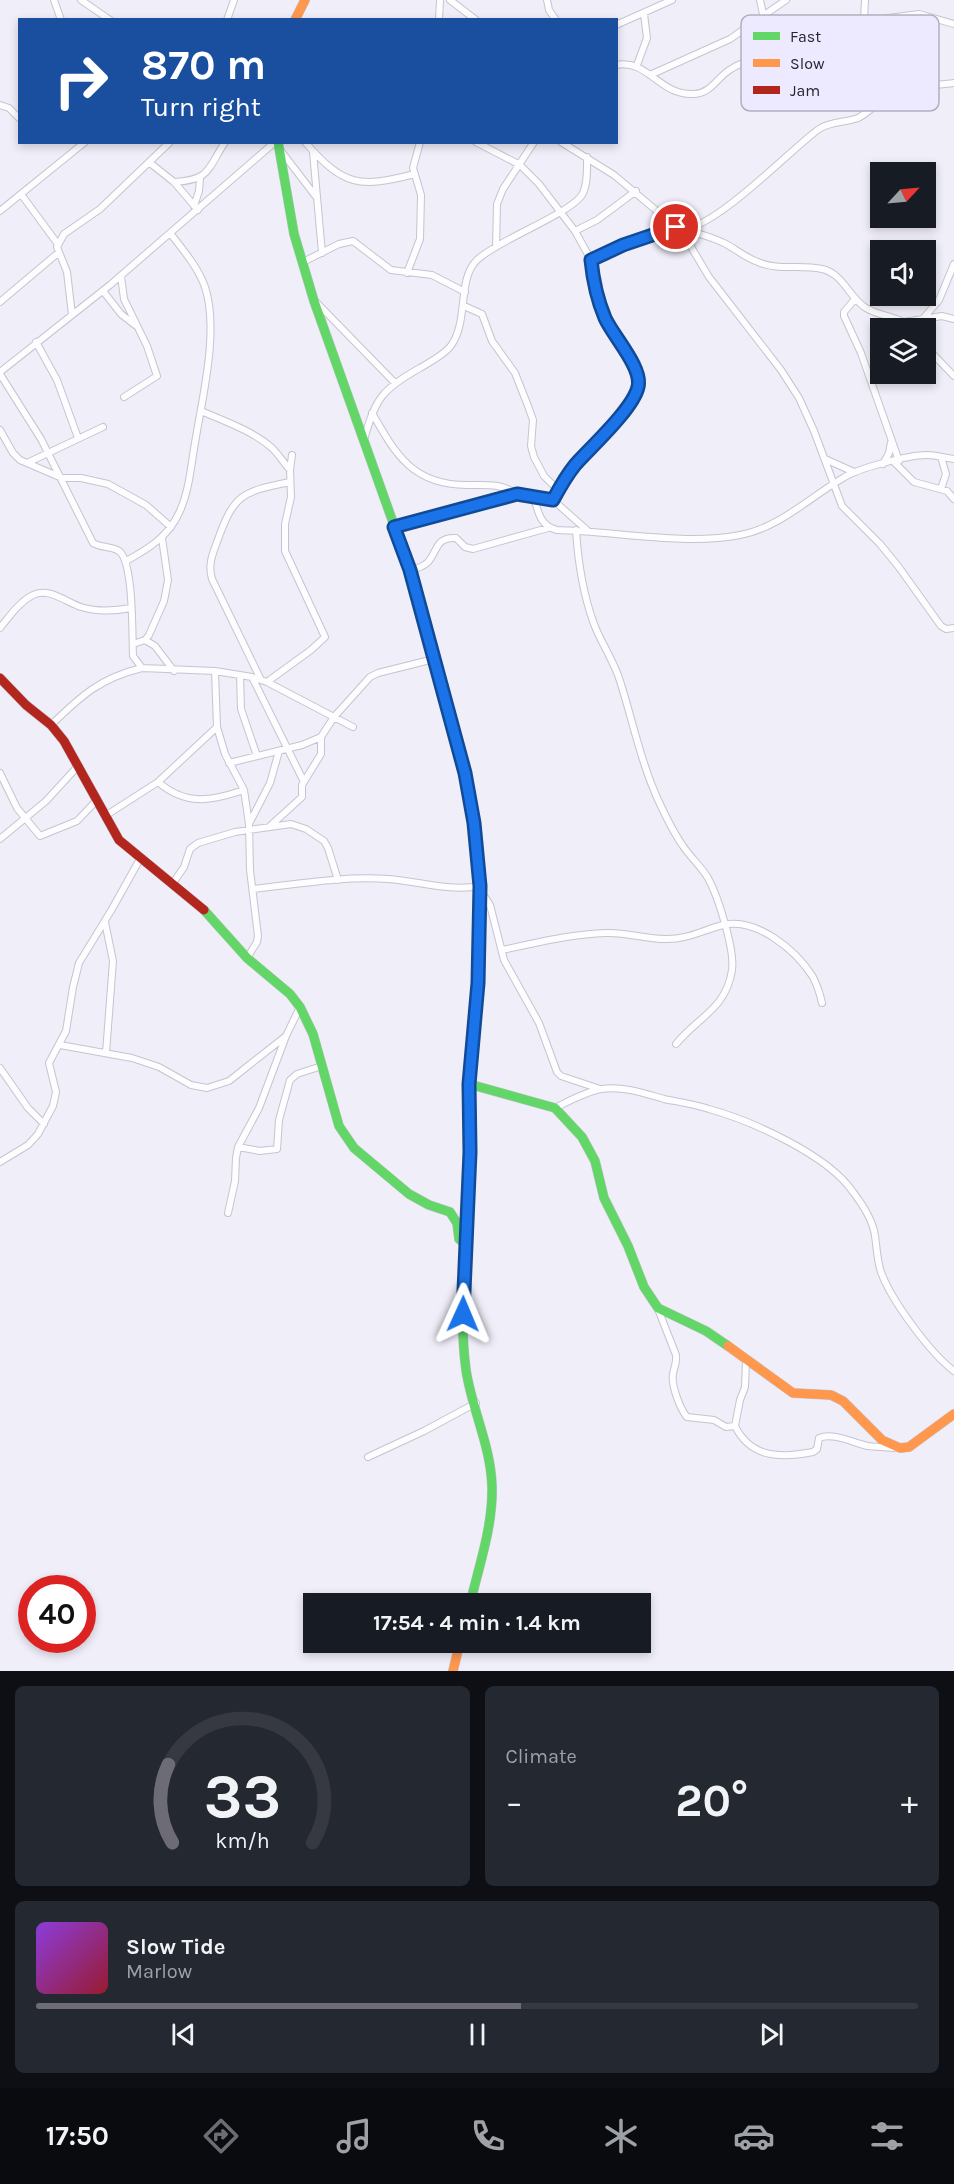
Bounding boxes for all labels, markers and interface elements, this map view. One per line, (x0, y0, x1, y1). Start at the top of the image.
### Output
legend (741, 15, 939, 111)
text: Fast (790, 27, 821, 46)
text: 870 m (141, 40, 266, 90)
icon: right (42, 42, 120, 120)
text: Slow (790, 54, 825, 73)
text: Jam (790, 81, 820, 100)
text: Turn right (141, 91, 261, 123)
north arrow (870, 162, 936, 228)
map controls (870, 162, 936, 384)
pin (650, 201, 701, 252)
icon: arrive (659, 210, 692, 243)
button: sound (870, 240, 936, 306)
button: layers (870, 318, 936, 384)
position arrow (431, 1282, 495, 1346)
speed limit sign: 40 (18, 1575, 96, 1653)
text: 17:54 · 4 min · 1.4 km (373, 1610, 581, 1636)
text: Climate (506, 1745, 577, 1768)
text: 33 (203, 1760, 281, 1833)
text: 20° (675, 1775, 748, 1827)
text: − (506, 1783, 523, 1821)
text: + (901, 1783, 918, 1821)
text: km/h (215, 1828, 269, 1853)
text: Slow Tide (126, 1934, 226, 1960)
text: Marlow (126, 1960, 192, 1983)
icon: previous (167, 2018, 200, 2051)
icon: pause (461, 2018, 494, 2051)
icon: next (755, 2018, 788, 2051)
icon: directions (200, 2115, 242, 2157)
icon: music (333, 2115, 375, 2157)
icon: phone (467, 2115, 509, 2157)
icon: climate (600, 2115, 642, 2157)
icon: car (733, 2115, 775, 2157)
icon: filters (866, 2115, 908, 2157)
text: 17:50 (46, 2120, 109, 2152)

